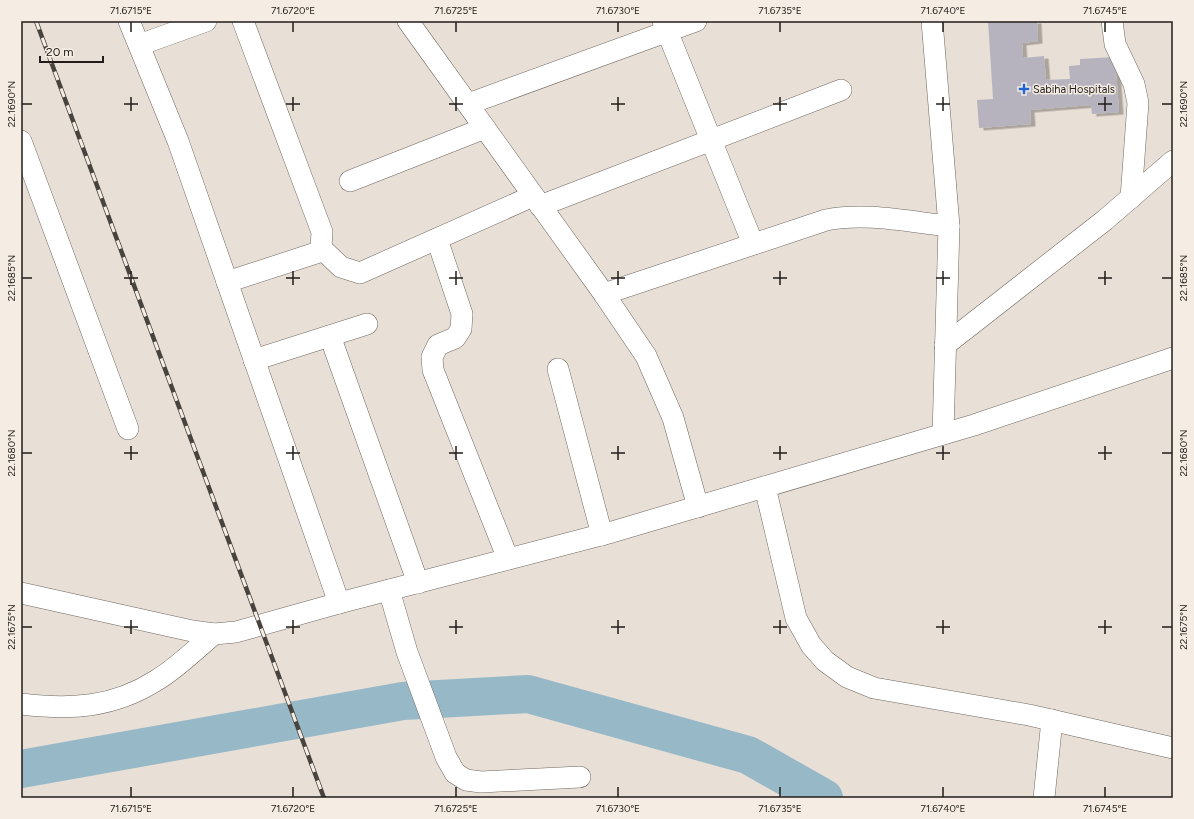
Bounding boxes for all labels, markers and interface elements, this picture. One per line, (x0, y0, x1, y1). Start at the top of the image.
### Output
text: 71.6715°E (110, 4, 152, 17)
text: 71.6720°E (271, 4, 315, 17)
text: 71.6725°E (434, 4, 478, 17)
text: 71.6730°E (596, 4, 640, 17)
text: 71.6735°E (758, 4, 802, 17)
text: 71.6740°E (921, 4, 965, 17)
text: 71.6745°E (1083, 4, 1127, 17)
scale bar (40, 38, 103, 64)
text: 20 m (46, 45, 74, 59)
text: 22.1690°N (5, 81, 18, 127)
text: 22.1690°N (1177, 81, 1190, 127)
marker: Sabiha Hospitals (1018, 83, 1030, 95)
place label: Sabiha Hospitals (1033, 83, 1115, 96)
text: 22.1685°N (5, 255, 18, 301)
text: 22.1685°N (1177, 255, 1190, 301)
text: 22.1680°N (5, 429, 18, 477)
text: 22.1680°N (1177, 429, 1190, 477)
text: 22.1675°N (5, 604, 18, 650)
text: 22.1675°N (1177, 604, 1190, 650)
text: 71.6715°E (110, 802, 152, 815)
text: 71.6720°E (271, 802, 315, 815)
text: 71.6725°E (434, 802, 478, 815)
text: 71.6730°E (596, 802, 640, 815)
text: 71.6735°E (758, 802, 802, 815)
text: 71.6740°E (921, 802, 965, 815)
text: 71.6745°E (1083, 802, 1127, 815)

